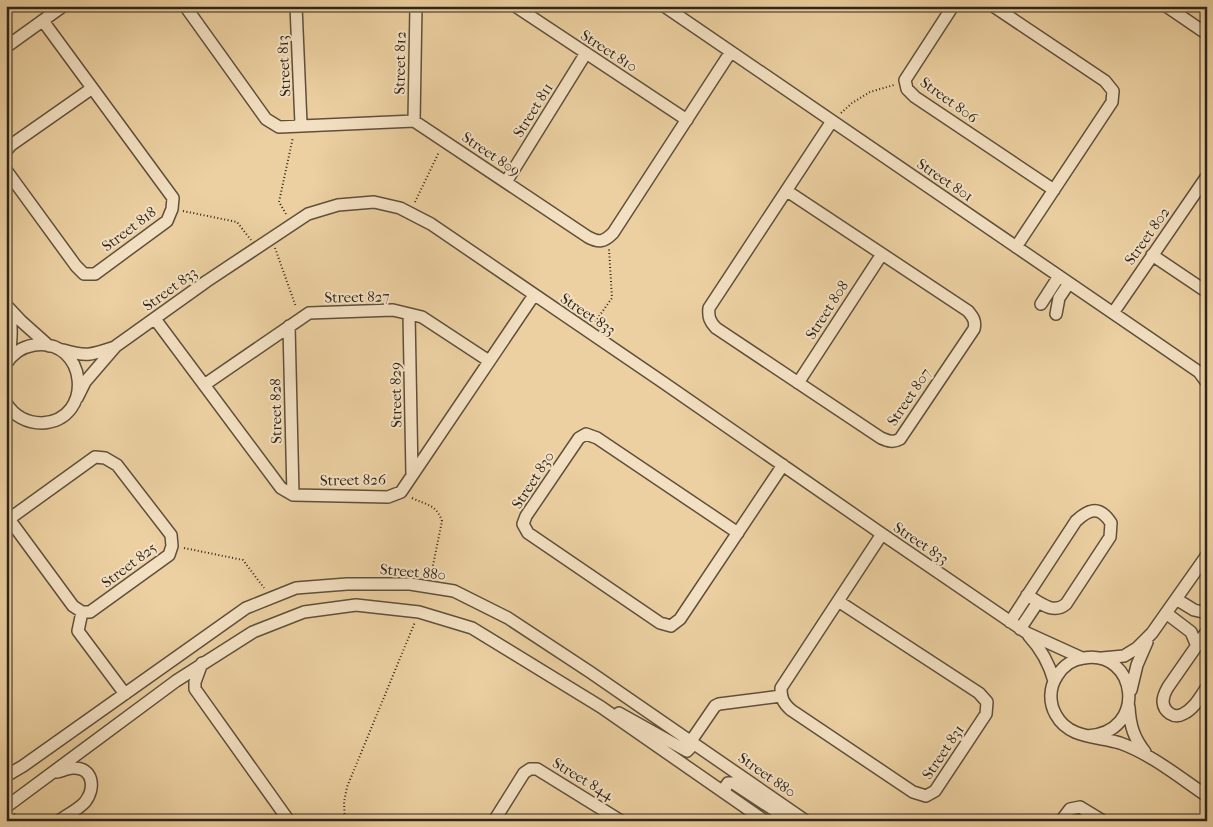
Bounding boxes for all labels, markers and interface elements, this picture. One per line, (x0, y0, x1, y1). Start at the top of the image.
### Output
street label: Street 810 (577, 26, 641, 76)
street label: Street 812 (390, 31, 410, 95)
street label: Street 813 (273, 35, 295, 97)
street label: Street 806 (917, 73, 982, 127)
street label: Street 811 (509, 79, 557, 141)
street label: Street 809 (458, 128, 524, 180)
street label: Street 801 (913, 155, 977, 205)
street label: Street 818 (98, 203, 160, 255)
street label: Street 802 (1121, 203, 1174, 268)
street label: Street 833 (139, 263, 201, 315)
street label: Street 808 (801, 277, 853, 343)
street label: Street 827 (324, 287, 390, 307)
street label: Street 833 (557, 289, 619, 339)
street label: Street 829 (386, 362, 406, 428)
street label: Street 807 (883, 365, 935, 429)
street label: Street 828 (266, 378, 286, 444)
street label: Street 830 (508, 448, 558, 512)
street label: Street 826 (320, 470, 387, 490)
street label: Street 833 (890, 518, 952, 568)
street label: Street 825 (98, 538, 160, 592)
street label: Street 880 (379, 560, 447, 584)
street label: Street 831 (918, 721, 968, 783)
street label: Street 880 (735, 749, 799, 801)
street label: Street 844 (549, 754, 618, 805)

